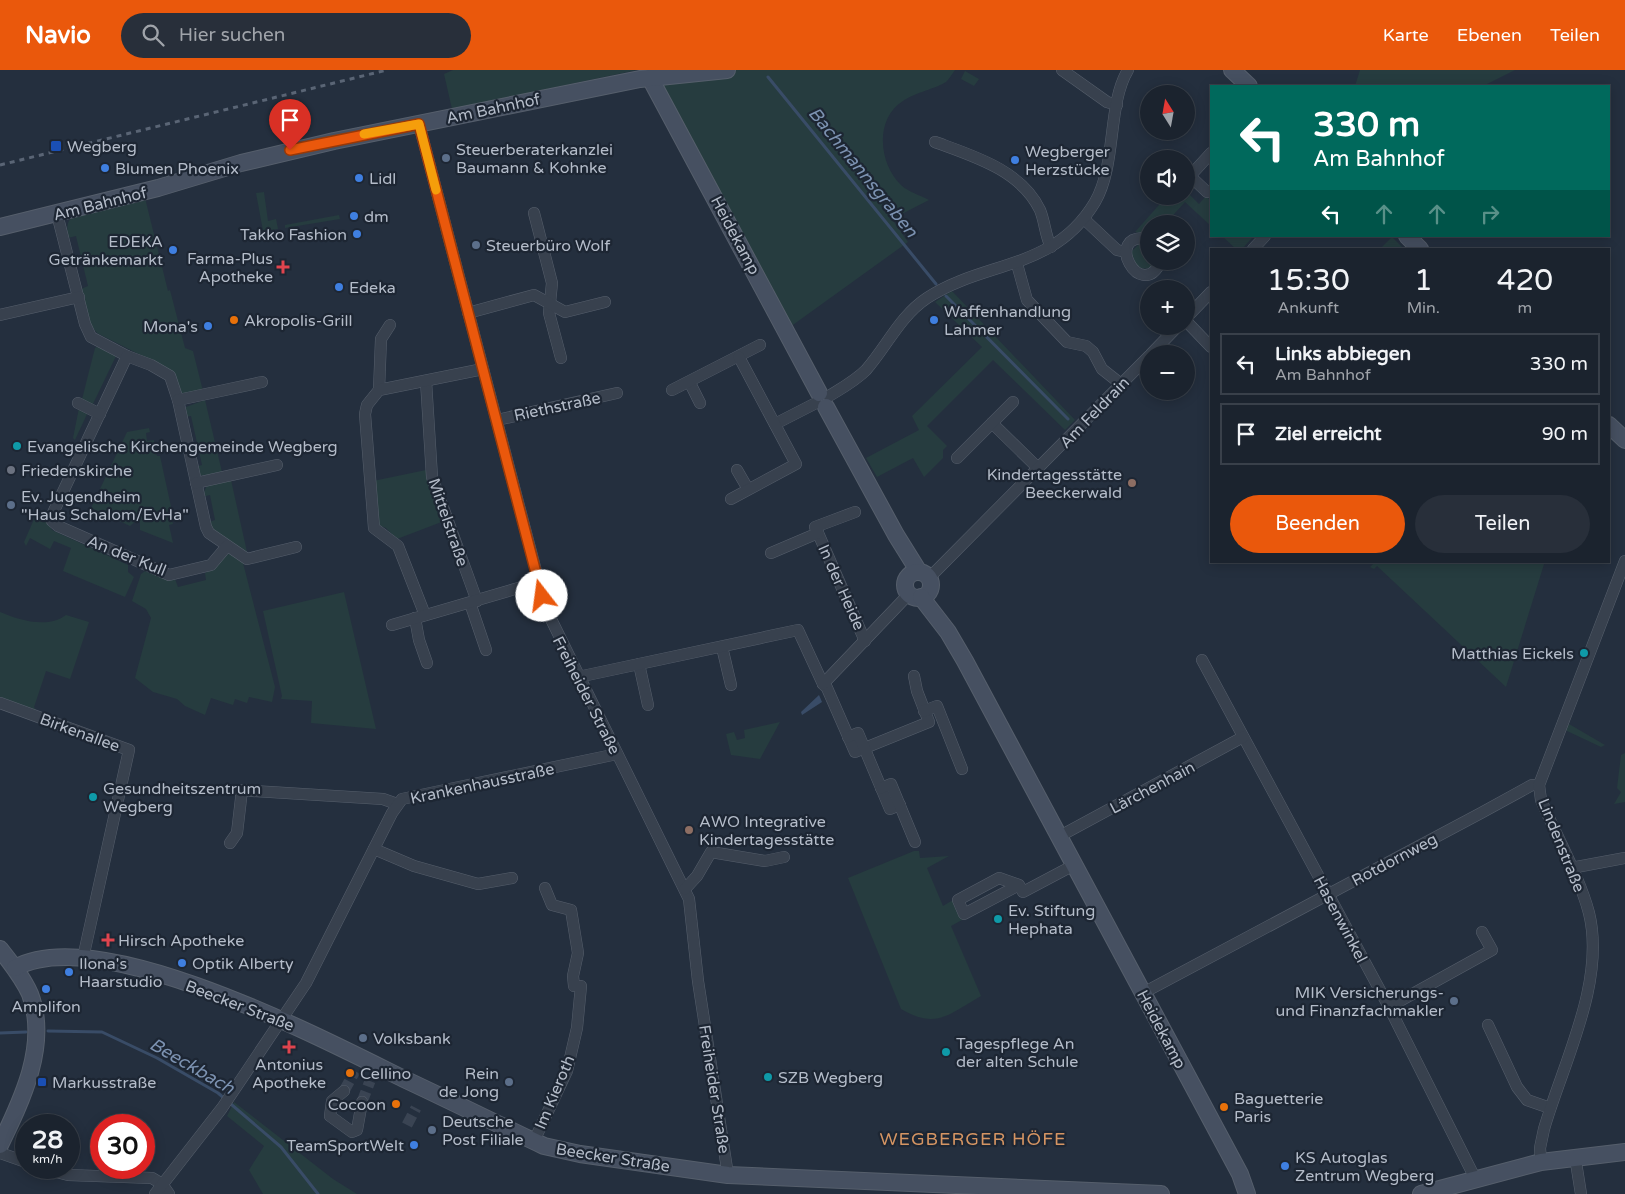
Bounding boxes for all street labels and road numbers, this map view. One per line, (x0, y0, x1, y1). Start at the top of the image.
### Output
street label: Am Bahnhof (444, 89, 543, 129)
street label: Am Bahnhof (51, 182, 150, 225)
street label: Heidekamp (706, 193, 764, 278)
street label: Am Feldrain (1056, 373, 1134, 453)
street label: Riethstraße (512, 388, 602, 426)
street label: Mittelstraße (424, 476, 472, 569)
street label: An der Kull (84, 531, 169, 581)
street label: In der Heide (813, 541, 869, 633)
street label: Freiheider Straße (548, 633, 625, 758)
street label: Birkenallee (37, 709, 122, 757)
street label: Lärchenhain (1106, 757, 1199, 819)
street label: Krankenhausstraße (408, 759, 556, 809)
street label: Lindenstraße (1533, 796, 1589, 895)
street label: Rotdornweg (1348, 829, 1441, 891)
street label: Hasenwinkel (1309, 873, 1371, 966)
street label: Beecker Straße (182, 976, 297, 1036)
street label: Heidekamp (1132, 987, 1190, 1072)
street label: Freiheider Straße (694, 1023, 734, 1155)
street label: Im Kieroth (530, 1052, 579, 1132)
street label: Beecker Straße (554, 1139, 671, 1177)

